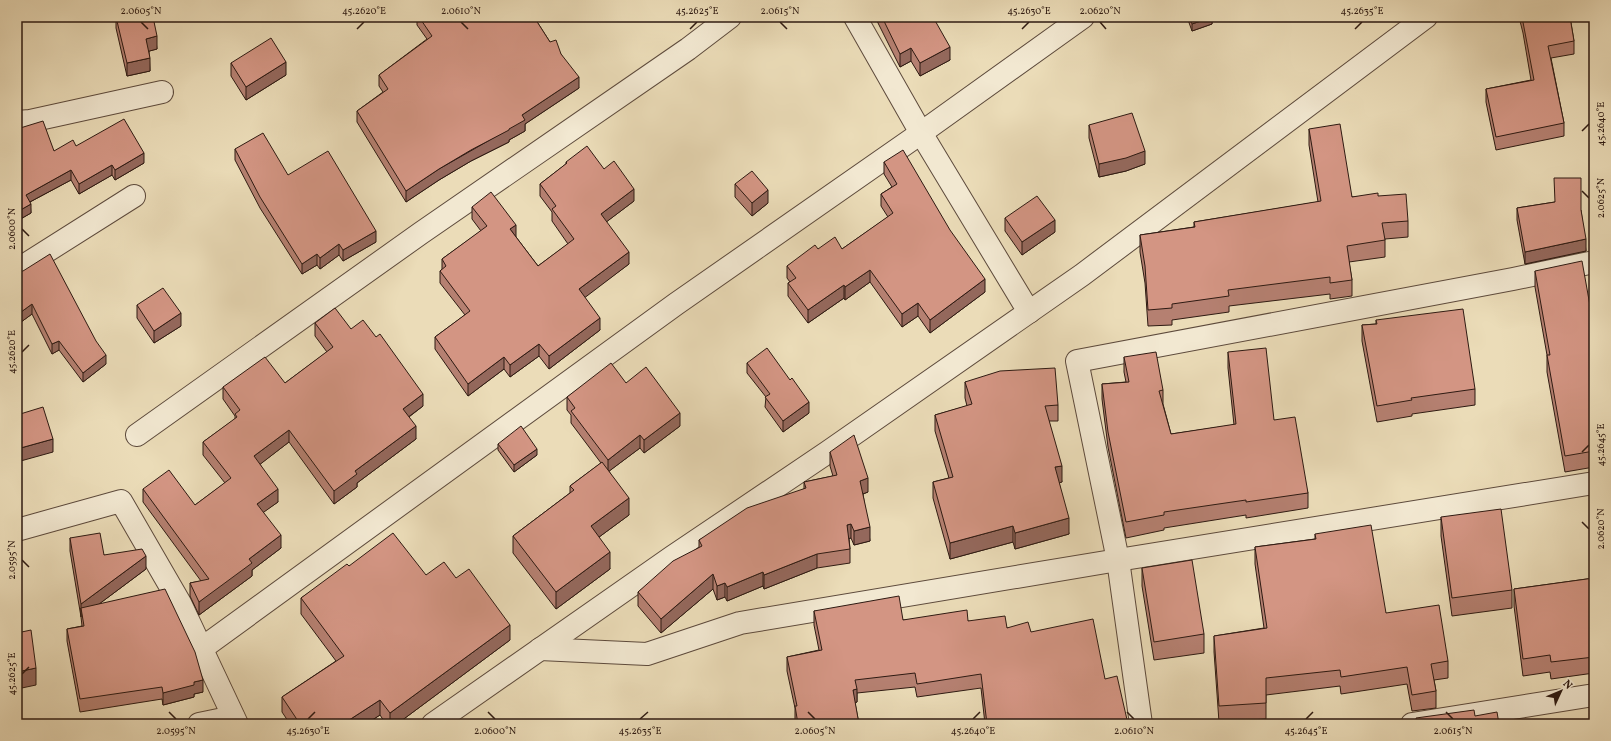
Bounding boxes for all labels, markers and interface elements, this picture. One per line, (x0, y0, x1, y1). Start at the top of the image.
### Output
text: 2.0605°N (121, 4, 162, 18)
text: 45.2620°E (342, 4, 386, 18)
text: 2.0610°N (441, 4, 481, 18)
text: 45.2625°E (675, 4, 719, 18)
text: 2.0615°N (761, 4, 800, 18)
text: 45.2630°E (1007, 4, 1051, 18)
text: 2.0620°N (1079, 4, 1121, 18)
text: 45.2635°E (1341, 4, 1383, 18)
text: 45.2640°E (1594, 102, 1608, 146)
text: 2.0625°N (1594, 177, 1608, 218)
text: 2.0600°N (5, 207, 19, 250)
text: 45.2620°E (5, 330, 19, 374)
text: 45.2645°E (1594, 423, 1608, 467)
text: 2.0620°N (1594, 508, 1608, 550)
text: 2.0595°N (5, 540, 19, 580)
text: 45.2625°E (5, 652, 19, 696)
north arrow (1541, 671, 1581, 711)
text: N (1559, 677, 1575, 693)
text: 2.0595°N (156, 724, 196, 738)
text: 45.2630°E (286, 724, 330, 738)
text: 2.0600°N (474, 724, 517, 738)
text: 45.2635°E (619, 724, 661, 738)
text: 2.0605°N (795, 724, 836, 738)
text: 45.2640°E (951, 724, 995, 738)
text: 2.0610°N (1114, 724, 1154, 738)
text: 45.2645°E (1284, 724, 1328, 738)
text: 2.0615°N (1434, 724, 1473, 738)

